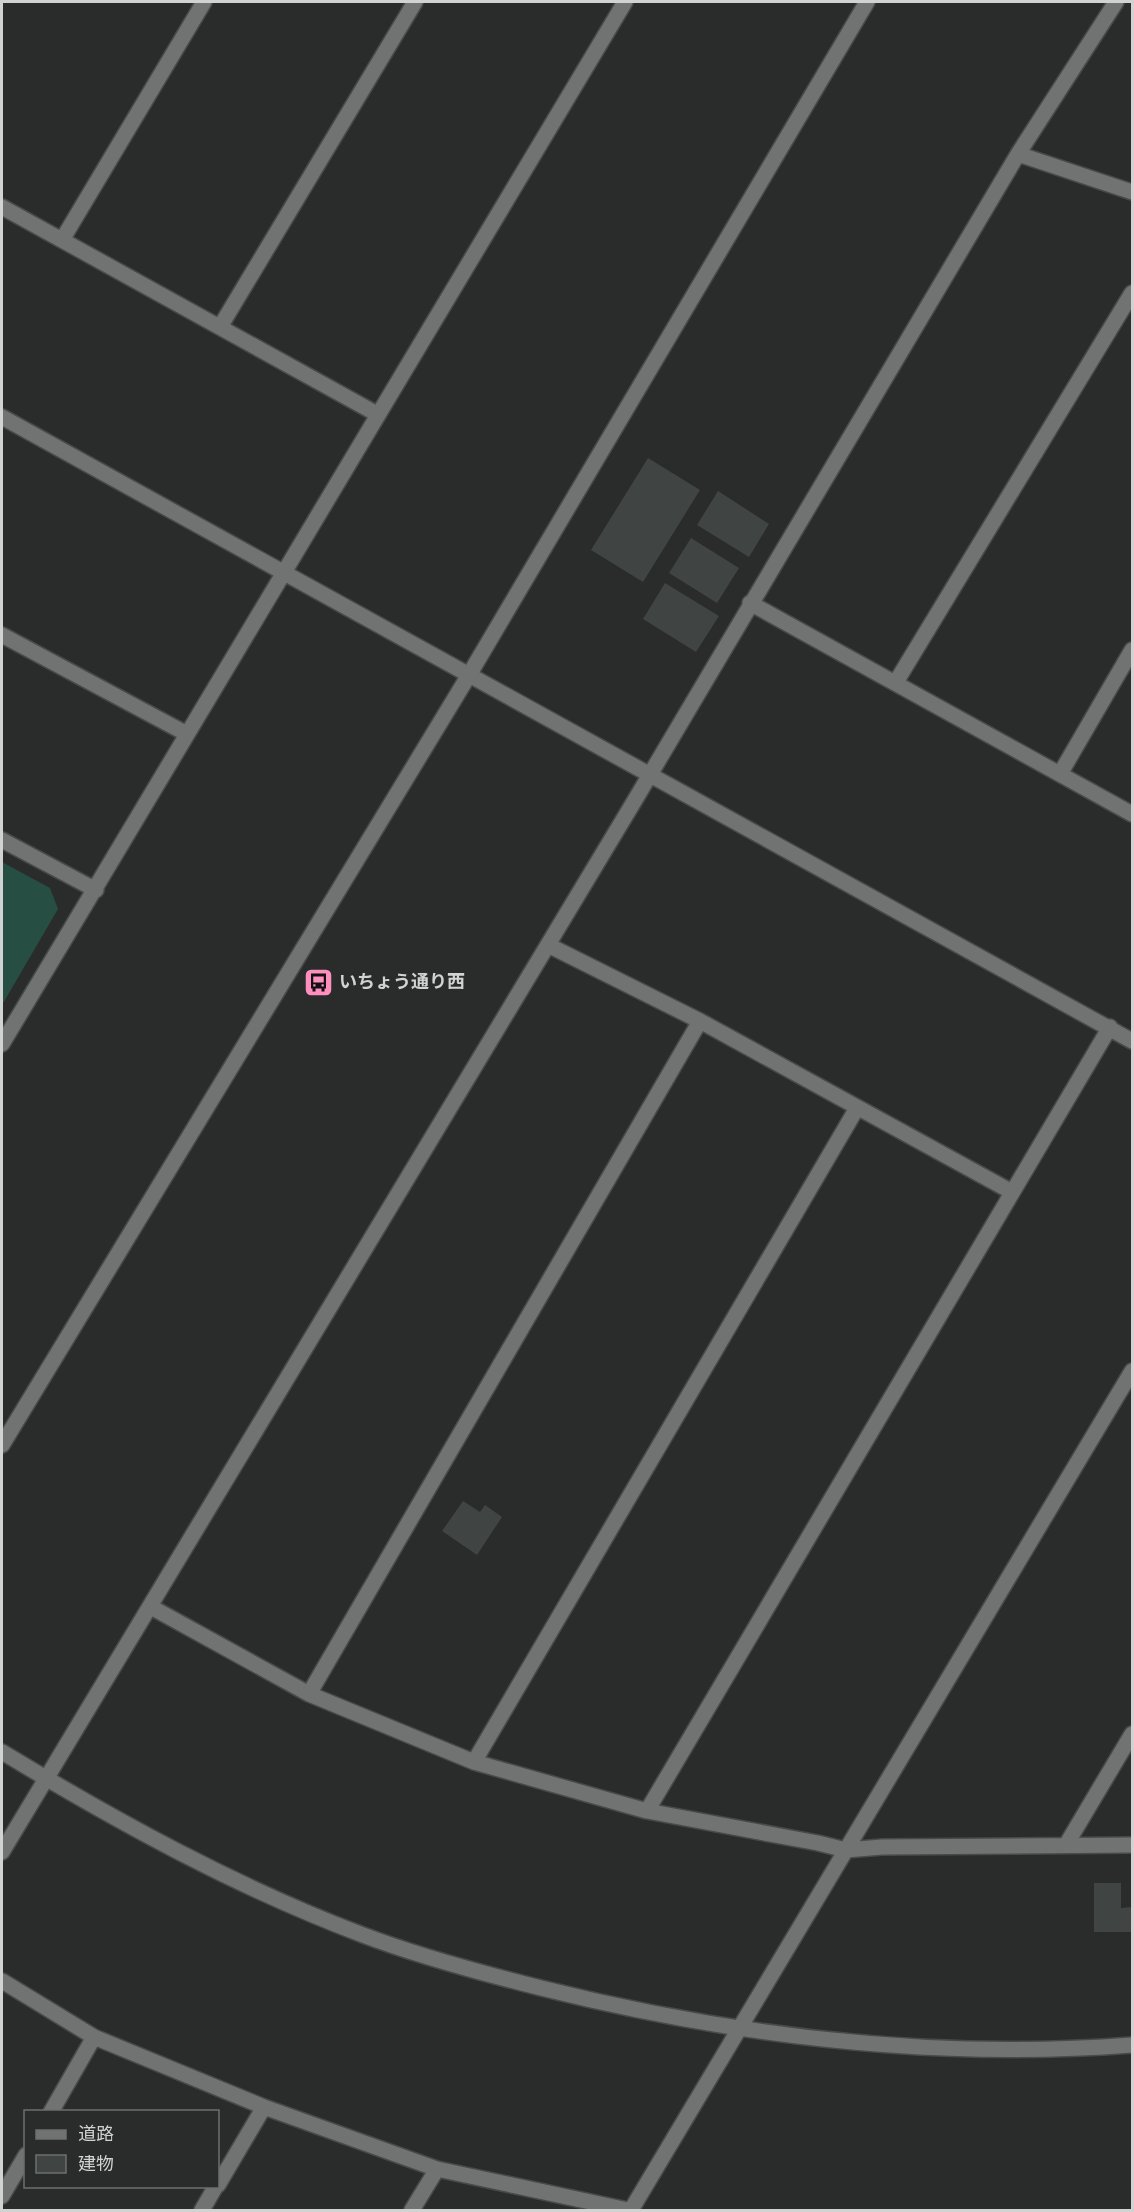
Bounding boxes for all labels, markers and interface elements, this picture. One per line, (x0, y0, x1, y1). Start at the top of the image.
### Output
bus stop icon: いちょう通り西 (302, 966, 334, 998)
place label: いちょう通り西 (339, 972, 465, 992)
legend (24, 2110, 219, 2188)
text: 道路 (78, 2124, 114, 2144)
text: 建物 (78, 2154, 114, 2174)

